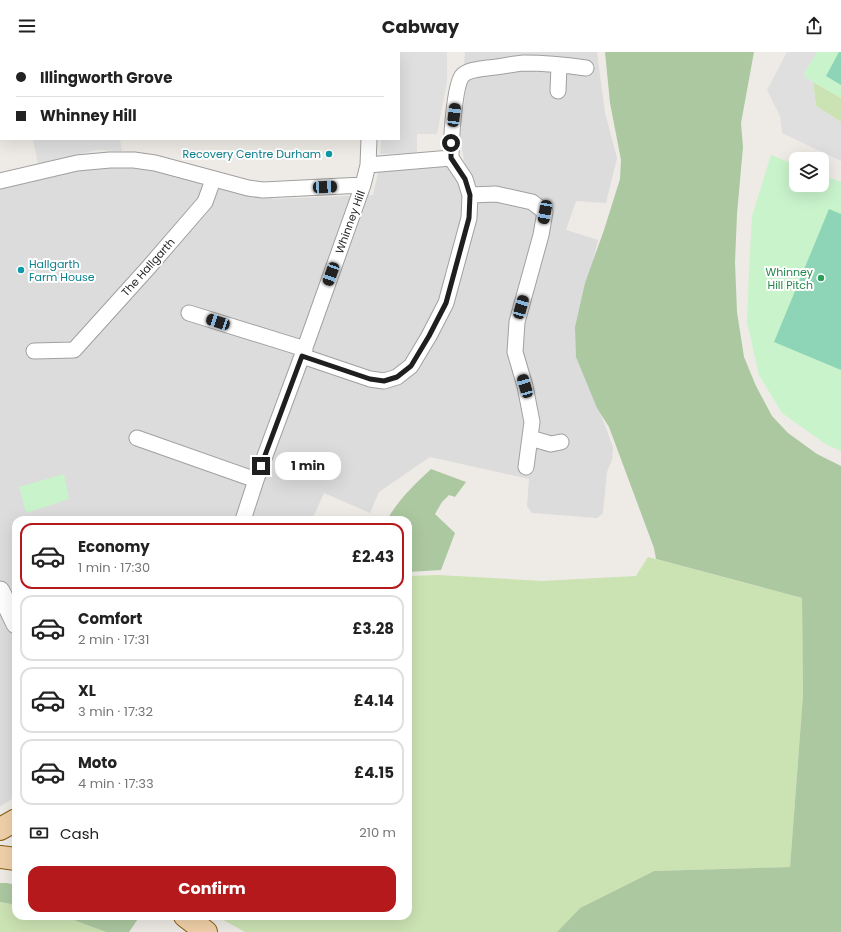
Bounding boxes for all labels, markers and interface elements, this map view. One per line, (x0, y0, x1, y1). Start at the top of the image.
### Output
text: Cabway (382, 14, 459, 39)
icon: menu (16, 15, 38, 37)
icon: share (803, 15, 825, 37)
text: Illingworth Grove (40, 67, 172, 88)
car (447, 102, 461, 128)
text: Whinney Hill (40, 105, 137, 126)
route start (442, 134, 460, 152)
place label: Recovery Centre Durham (183, 146, 321, 162)
marker: Recovery Centre Durham (324, 149, 334, 159)
map controls (789, 152, 829, 192)
button: layers (789, 152, 829, 192)
car (313, 180, 337, 194)
street label: Whinney Hill (331, 188, 369, 256)
car (537, 199, 553, 225)
street label: The Hallgarth (118, 234, 178, 300)
place label: Hallgarth Farm House (29, 256, 95, 285)
car (321, 261, 341, 287)
place label: Whinney Hill Pitch (765, 264, 814, 293)
marker: Hallgarth Farm House (16, 265, 26, 275)
marker: Whinney Hill Pitch (816, 273, 826, 283)
car (512, 294, 530, 320)
car (205, 313, 231, 331)
car (516, 373, 534, 399)
callout: 1 min (275, 452, 341, 480)
text: 1 min (291, 456, 325, 475)
route end (252, 457, 270, 475)
text: Economy (78, 536, 150, 557)
icon: car (30, 538, 66, 574)
text: £2.43 (352, 546, 394, 567)
text: 1 min · 17:30 (78, 558, 150, 577)
text: Comfort (78, 608, 142, 629)
icon: car (30, 610, 66, 646)
text: £3.28 (352, 618, 394, 639)
text: 2 min · 17:31 (78, 630, 149, 649)
text: XL (78, 680, 96, 701)
icon: car (30, 682, 66, 718)
text: £4.14 (354, 690, 394, 711)
text: 3 min · 17:32 (78, 702, 153, 721)
text: Moto (78, 752, 117, 773)
icon: car (30, 754, 66, 790)
text: £4.15 (354, 762, 394, 783)
text: 4 min · 17:33 (78, 774, 154, 793)
icon: cash (28, 822, 50, 844)
text: Cash (60, 823, 99, 844)
text: 210 m (359, 823, 396, 842)
button: Confirm (28, 866, 396, 912)

